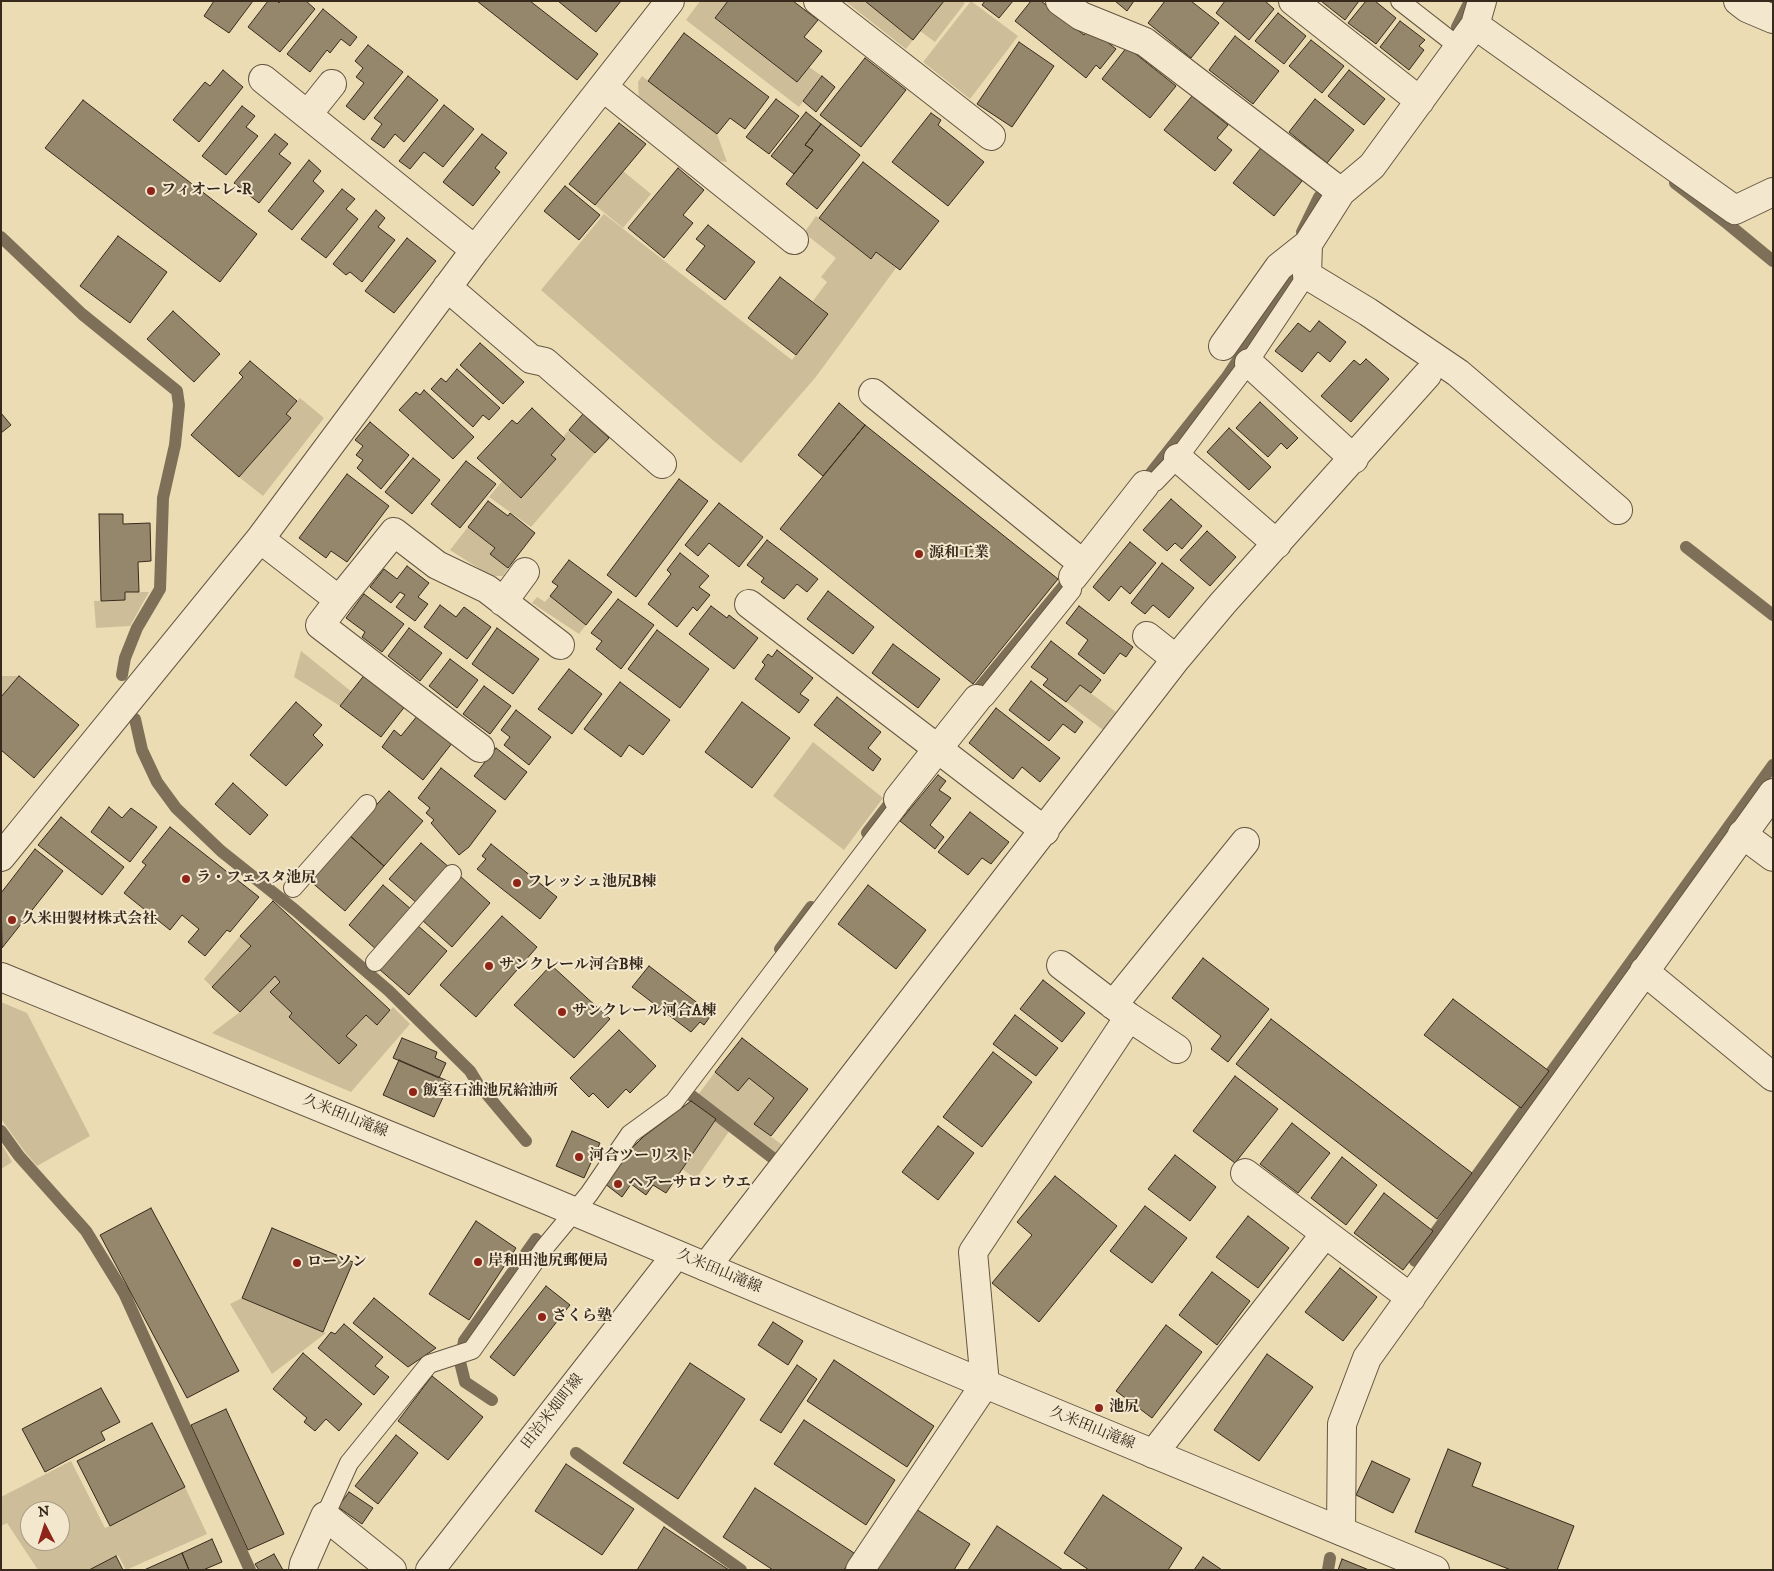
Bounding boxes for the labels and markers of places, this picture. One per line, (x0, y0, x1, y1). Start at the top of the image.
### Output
place label: フィオーレ-R (161, 182, 252, 200)
marker: フィオーレ-R (145, 185, 157, 197)
place label: 源和工業 (929, 545, 989, 563)
marker: 源和工業 (913, 548, 925, 560)
place label: ラ・フェスタ池尻 (196, 870, 316, 888)
marker: ラ・フェスタ池尻 (180, 873, 192, 885)
place label: フレッシュ池尻B棟 (527, 874, 656, 892)
marker: フレッシュ池尻B棟 (511, 877, 523, 889)
place label: 久米田製材株式会社 (22, 911, 157, 929)
marker: 久米田製材株式会社 (6, 914, 18, 926)
place label: サンクレール河合B棟 (499, 957, 643, 975)
marker: サンクレール河合B棟 (483, 960, 495, 972)
place label: サンクレール河合A棟 (572, 1003, 717, 1021)
marker: サンクレール河合A棟 (556, 1006, 568, 1018)
place label: 飯室石油池尻給油所 (423, 1083, 558, 1101)
marker: 飯室石油池尻給油所 (407, 1086, 419, 1098)
place label: 河合ツーリスト (589, 1148, 694, 1166)
marker: 河合ツーリスト (573, 1151, 585, 1163)
place label: ヘアーサロン ウエ (628, 1175, 751, 1193)
marker: ヘアーサロン ウエ (612, 1178, 624, 1190)
place label: 岸和田池尻郵便局 (488, 1253, 608, 1271)
place label: ローソン (307, 1254, 367, 1272)
marker: 岸和田池尻郵便局 (472, 1256, 484, 1268)
marker: ローソン (291, 1257, 303, 1269)
place label: さくら塾 (552, 1308, 612, 1326)
marker: さくら塾 (536, 1311, 548, 1323)
place label: 池尻 (1109, 1399, 1139, 1417)
marker: 池尻 (1093, 1402, 1105, 1414)

